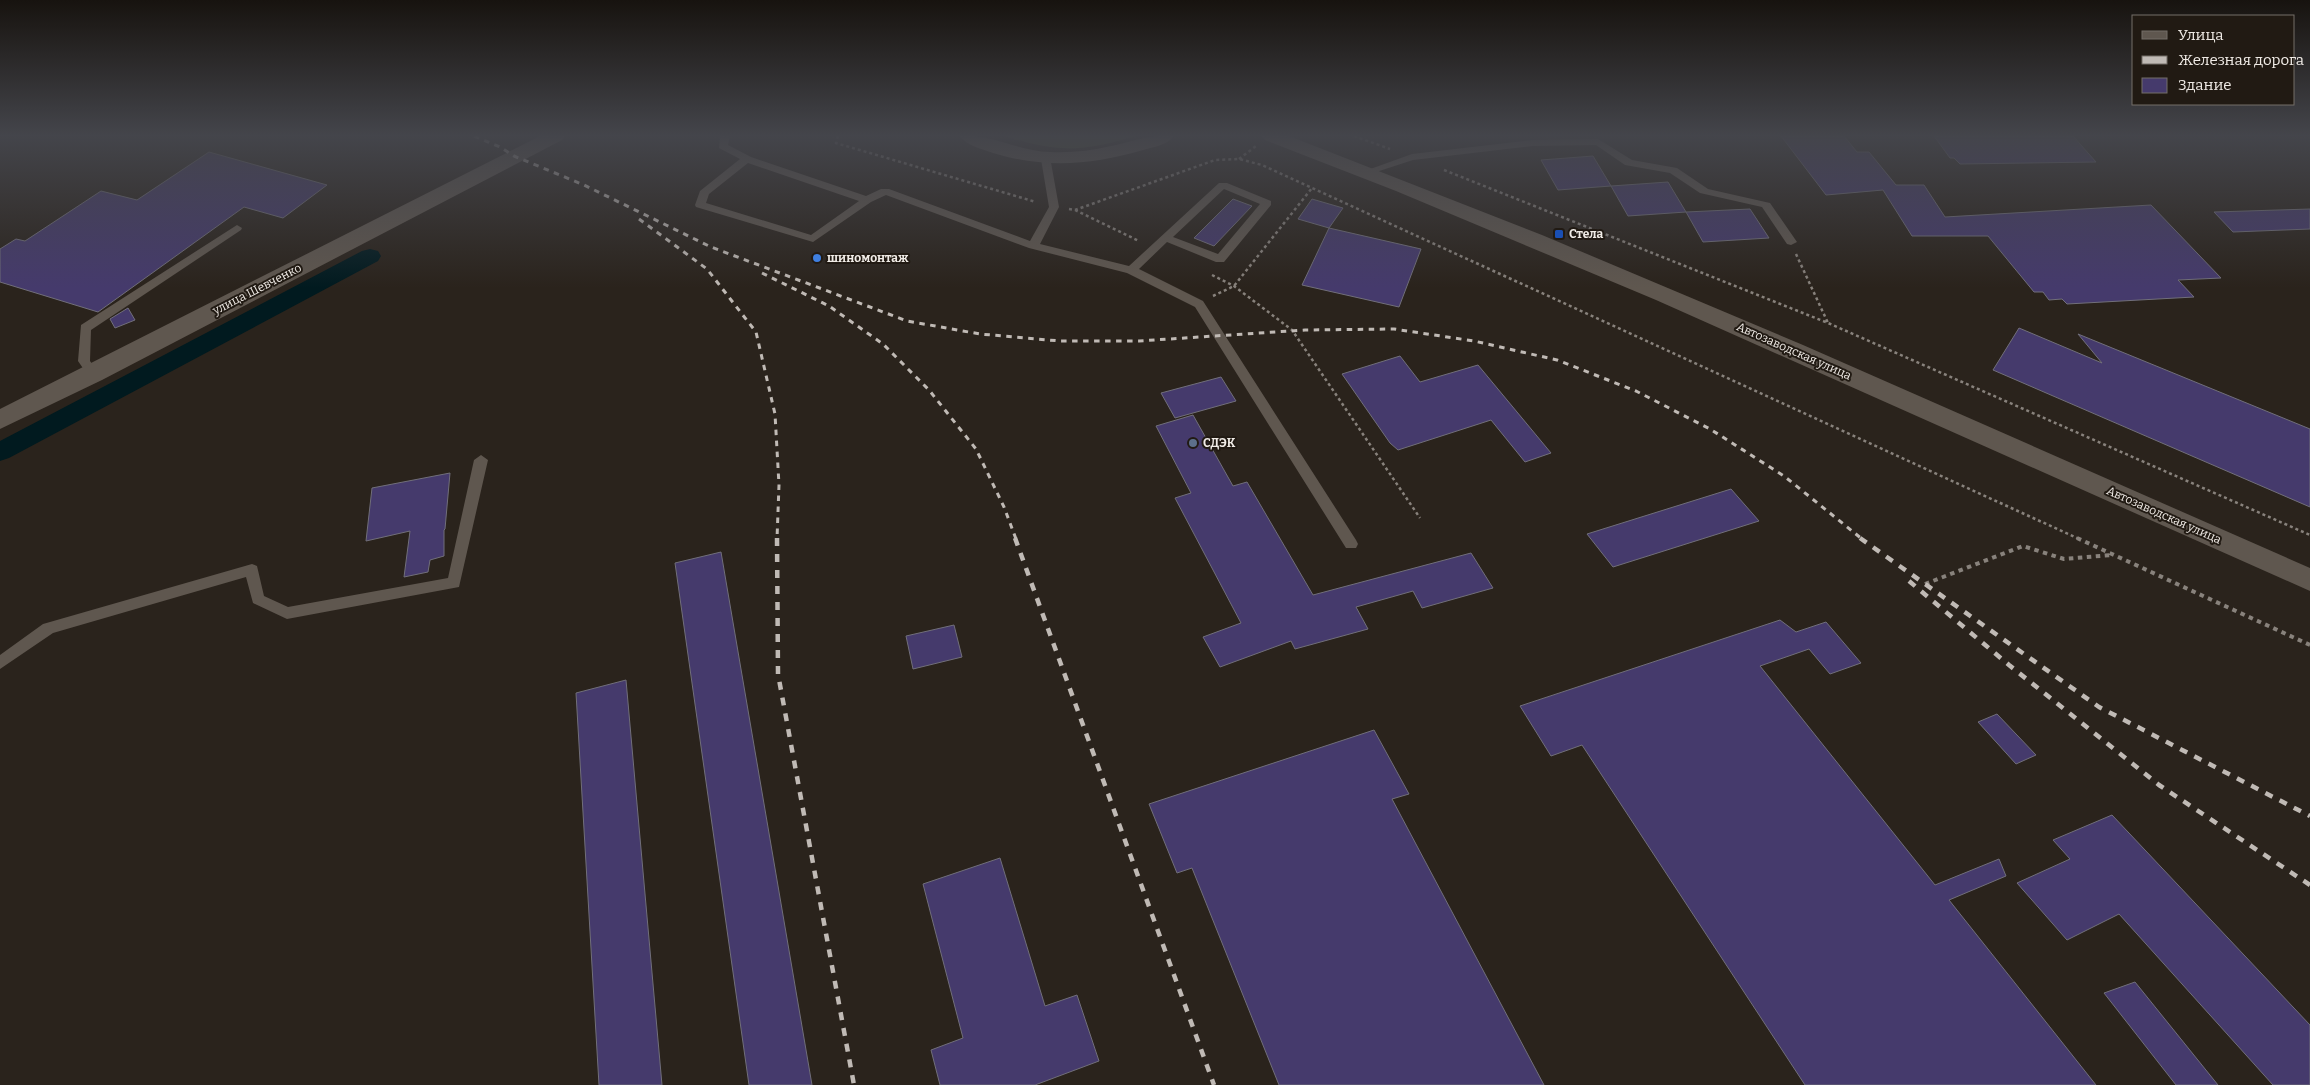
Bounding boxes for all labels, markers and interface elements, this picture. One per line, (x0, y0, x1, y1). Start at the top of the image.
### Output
legend (2132, 15, 2295, 105)
text: Улица (2178, 26, 2224, 44)
text: Железная дорога (2178, 51, 2304, 69)
text: Здание (2178, 76, 2232, 94)
place label: Стела (1569, 227, 1604, 241)
marker: Стела (1553, 228, 1565, 240)
place label: шиномонтаж (827, 251, 909, 265)
marker: шиномонтаж (811, 252, 823, 264)
street label: улица Шевченко (209, 261, 304, 318)
street label: Автозаводская улица (1734, 319, 1854, 383)
place label: СДЭК (1203, 436, 1236, 450)
marker: СДЭК (1187, 437, 1199, 449)
street label: Автозаводская улица (2104, 483, 2224, 547)

